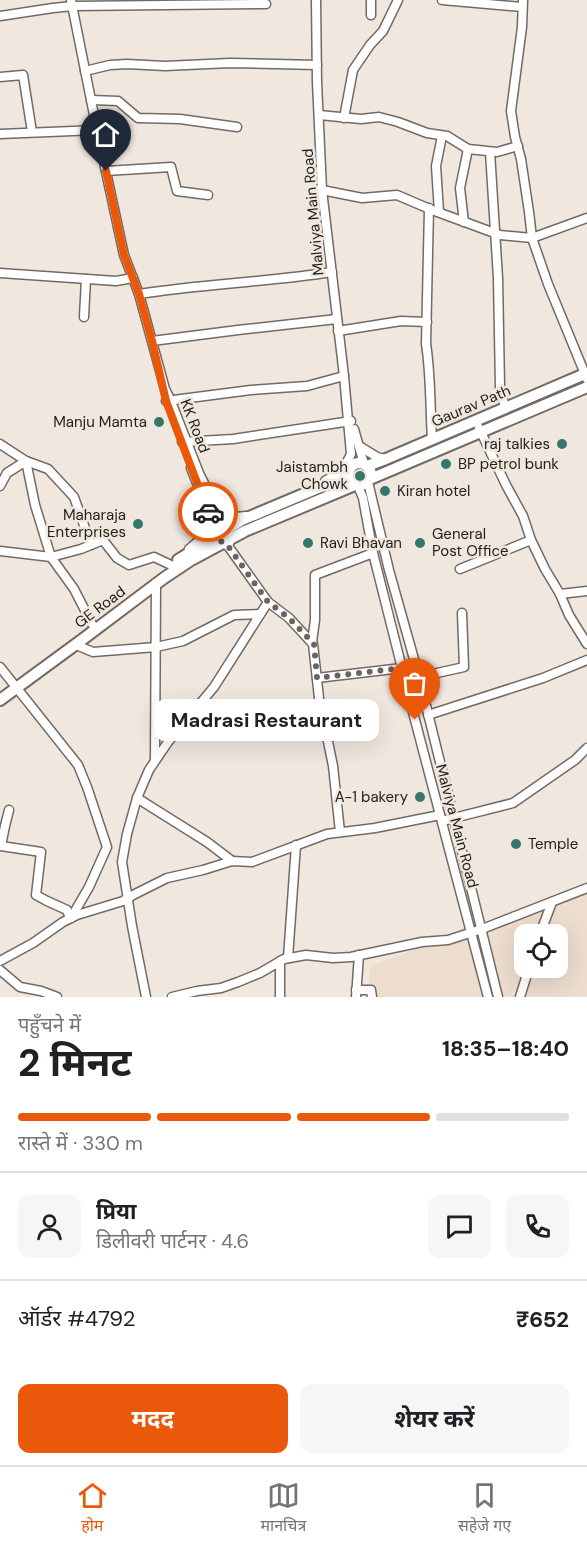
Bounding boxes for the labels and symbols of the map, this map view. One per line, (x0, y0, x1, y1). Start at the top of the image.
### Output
pin (80, 109, 131, 171)
street label: Malviya Main Road (297, 148, 329, 276)
street label: Gaurav Path (428, 380, 514, 432)
street label: KK Road (176, 396, 214, 456)
place label: Manju Mamta (53, 412, 147, 432)
marker: Manju Mamta (152, 415, 166, 429)
place label: raj talkies (484, 434, 550, 454)
marker: raj talkies (555, 437, 569, 451)
place label: BP petrol bunk (458, 454, 559, 474)
place label: Jaistambh Chowk (276, 457, 348, 494)
marker: BP petrol bunk (439, 457, 453, 471)
marker: Jaistambh Chowk (353, 469, 367, 483)
place label: Kiran hotel (397, 481, 470, 501)
courier (178, 482, 238, 542)
marker: Kiran hotel (378, 484, 392, 498)
place label: Maharaja Enterprises (47, 505, 126, 542)
marker: Maharaja Enterprises (131, 517, 145, 531)
place label: General Post Office (432, 524, 509, 561)
place label: Ravi Bhavan (320, 533, 402, 553)
marker: Ravi Bhavan (301, 536, 315, 550)
marker: General Post Office (413, 536, 427, 550)
street label: GE Road (71, 581, 129, 633)
pin (389, 658, 440, 720)
callout: Madrasi Restaurant (154, 699, 379, 741)
street label: Malviya Main Road (431, 762, 483, 890)
place label: A-1 bakery (335, 787, 409, 807)
marker: A-1 bakery (413, 790, 427, 804)
place label: Temple (528, 834, 578, 854)
marker: Temple (509, 837, 523, 851)

